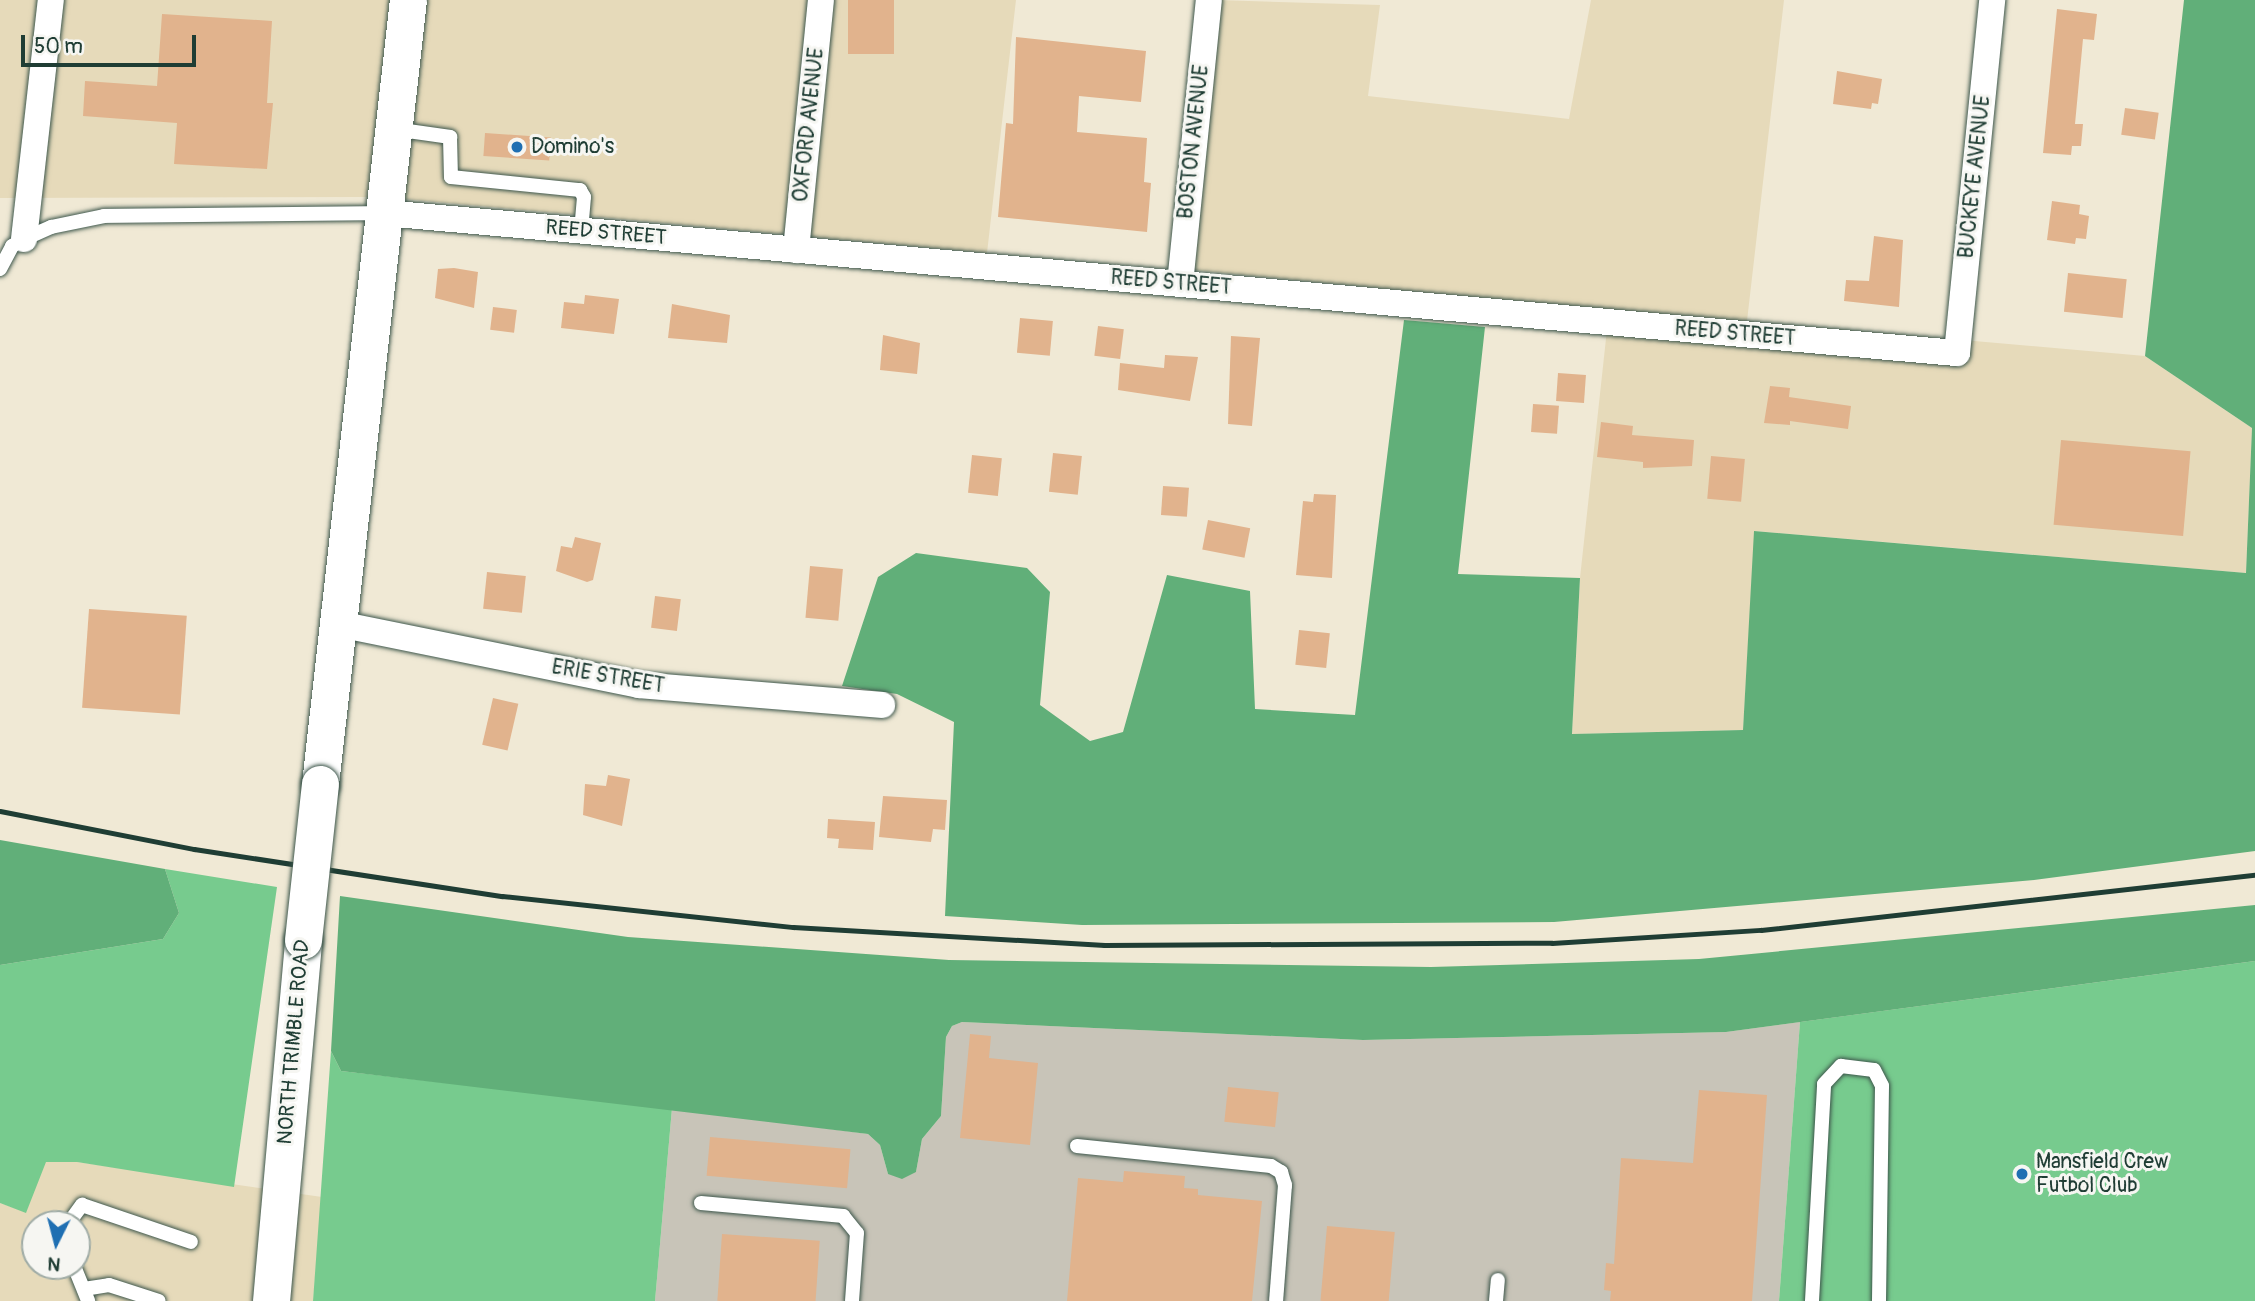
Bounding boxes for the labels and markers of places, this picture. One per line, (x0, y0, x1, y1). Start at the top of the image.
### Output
place label: Domino's (531, 134, 614, 160)
marker: Domino's (509, 139, 525, 155)
place label: Mansfield Crew Futbol Club (2036, 1149, 2168, 1199)
marker: Mansfield Crew Futbol Club (2014, 1166, 2030, 1182)

